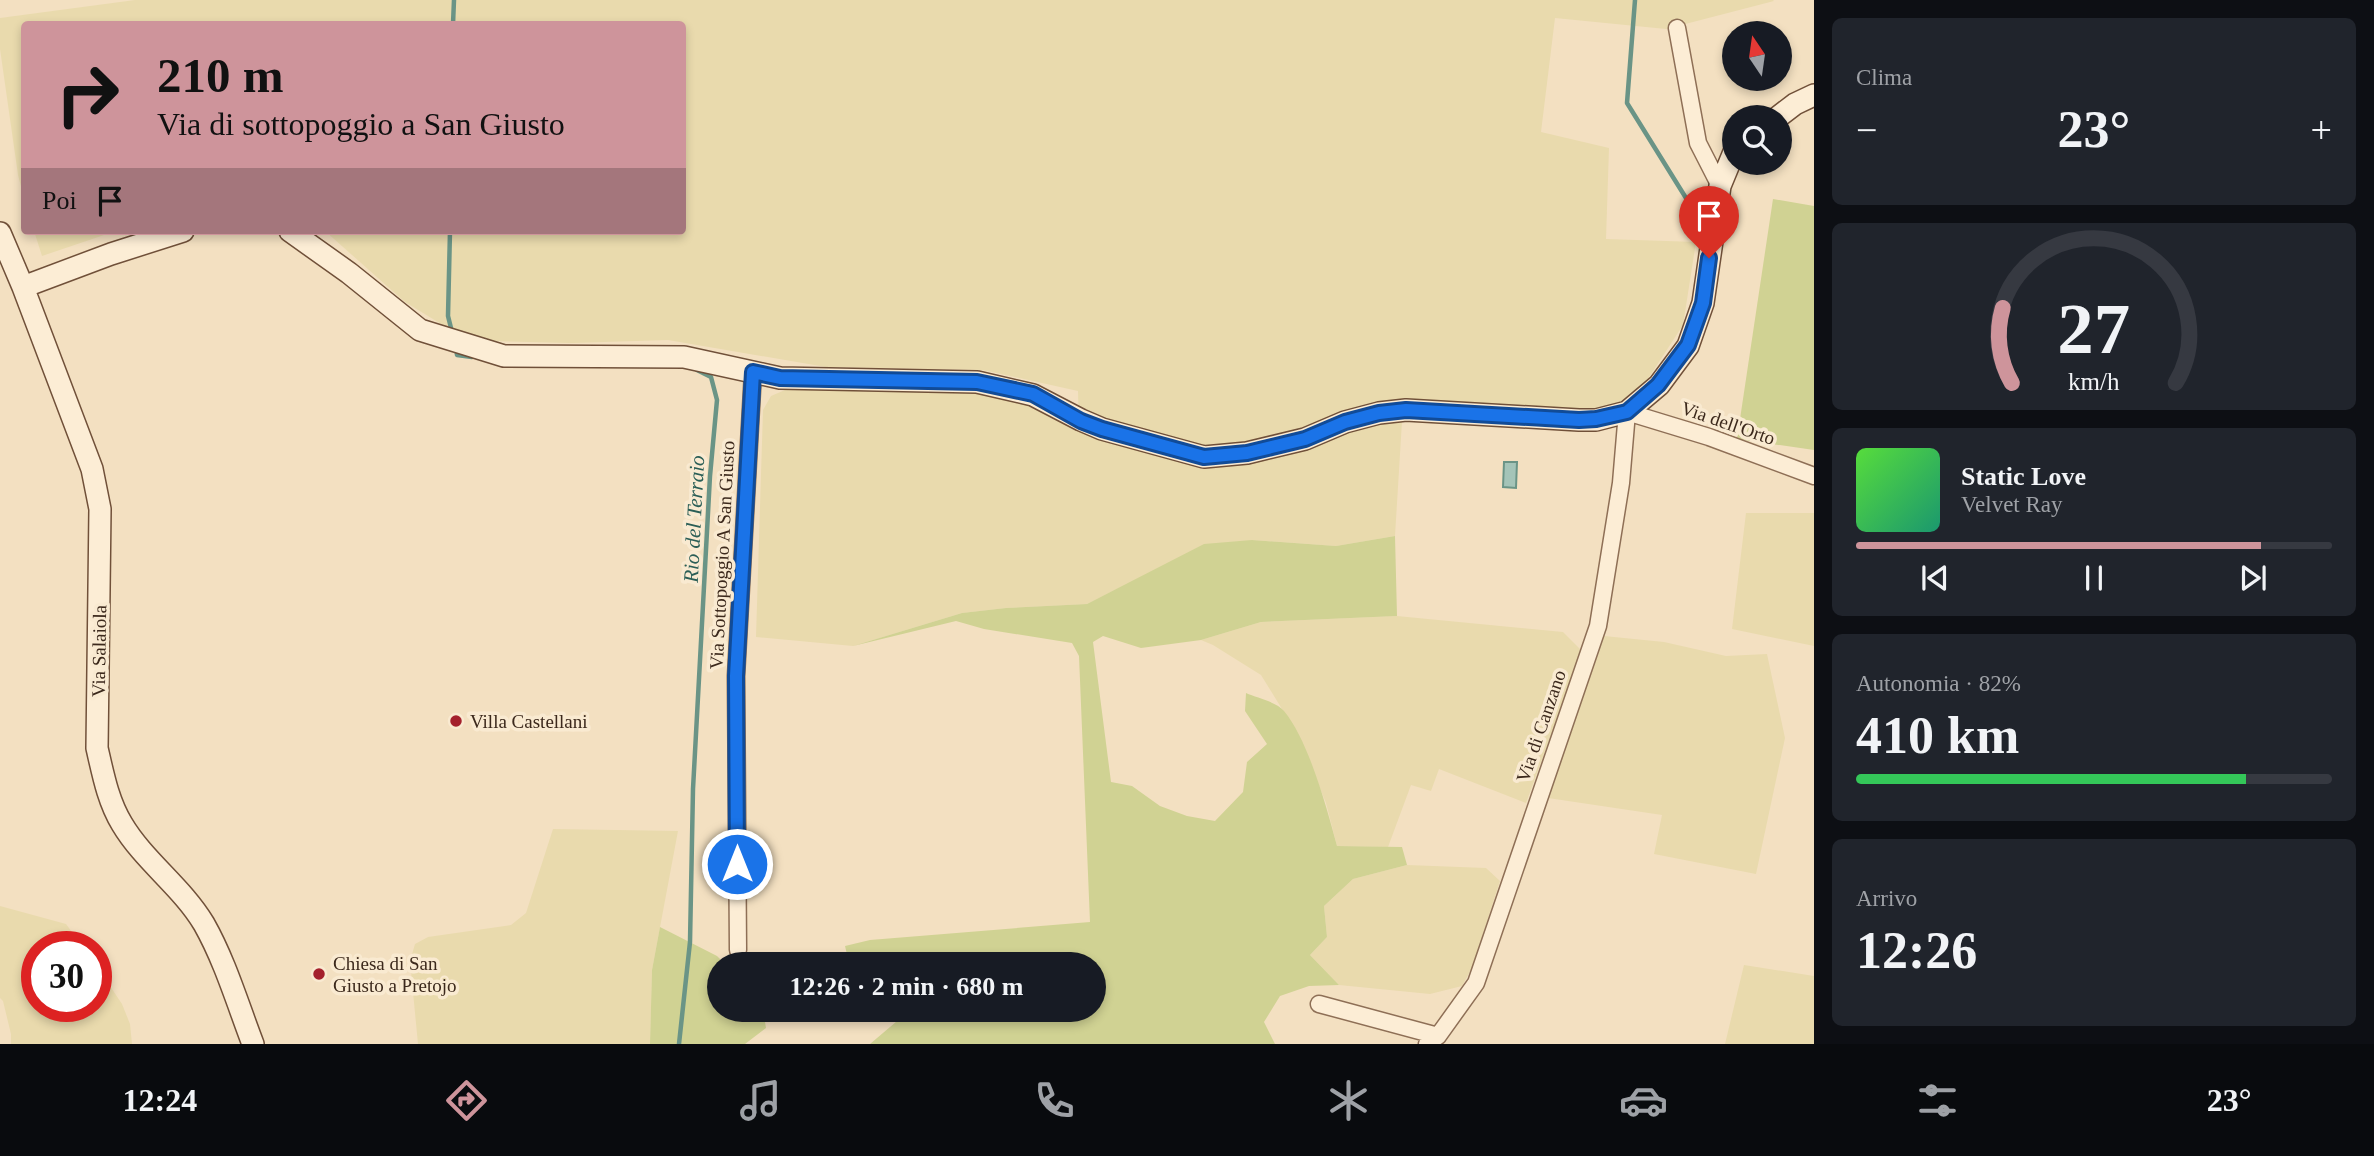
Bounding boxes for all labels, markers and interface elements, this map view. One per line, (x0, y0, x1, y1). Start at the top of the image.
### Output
north arrow (1722, 21, 1792, 91)
map controls (1722, 21, 1792, 175)
text: 210 m (157, 48, 284, 103)
icon: right (42, 49, 133, 140)
text: Clima (1856, 65, 1912, 90)
text: 23° (2058, 101, 2130, 158)
button: search (1722, 105, 1792, 175)
text: Via di sottopoggio a San Giusto (157, 106, 565, 142)
text: − (1856, 109, 1877, 151)
text: + (2311, 109, 2332, 151)
icon: arrive (91, 182, 129, 220)
text: Poi (42, 186, 77, 215)
pin (1679, 186, 1739, 258)
icon: arrive (1690, 197, 1728, 235)
text: 27 (2058, 288, 2130, 369)
text: km/h (2068, 368, 2120, 395)
street label: Via dell'Orto (1678, 397, 1778, 449)
street label: Via Sottopoggio A San Giusto (706, 440, 738, 670)
water label: Rio del Terraio (679, 455, 709, 584)
text: Static Love (1961, 462, 2086, 491)
text: Velvet Ray (1961, 492, 2063, 517)
icon: previous (1916, 559, 1954, 597)
icon: pause (2075, 559, 2113, 597)
icon: next (2234, 559, 2272, 597)
street label: Via Salaiola (88, 604, 110, 697)
street label: Via di Canzano (1512, 667, 1570, 785)
text: Autonomia · 82% (1856, 671, 2021, 696)
text: 410 km (1856, 707, 2019, 764)
place label: Villa Castellani (470, 711, 588, 732)
marker: Villa Castellani (448, 713, 464, 729)
position arrow (700, 827, 774, 901)
text: Arrivo (1856, 886, 1917, 911)
text: 12:26 (1856, 922, 1977, 979)
speed limit sign: 30 (21, 931, 112, 1022)
place label: Chiesa di San Giusto a Pretojo (333, 953, 457, 996)
marker: Chiesa di San Giusto a Pretojo (311, 966, 327, 982)
text: 12:26 · 2 min · 680 m (790, 972, 1024, 1001)
icon: directions (442, 1076, 491, 1125)
icon: music (736, 1076, 785, 1125)
icon: phone (1030, 1076, 1079, 1125)
icon: climate (1324, 1076, 1373, 1125)
icon: car (1619, 1076, 1668, 1125)
icon: filters (1913, 1076, 1962, 1125)
text: 12:24 (123, 1082, 197, 1118)
text: 23° (2207, 1082, 2251, 1118)

